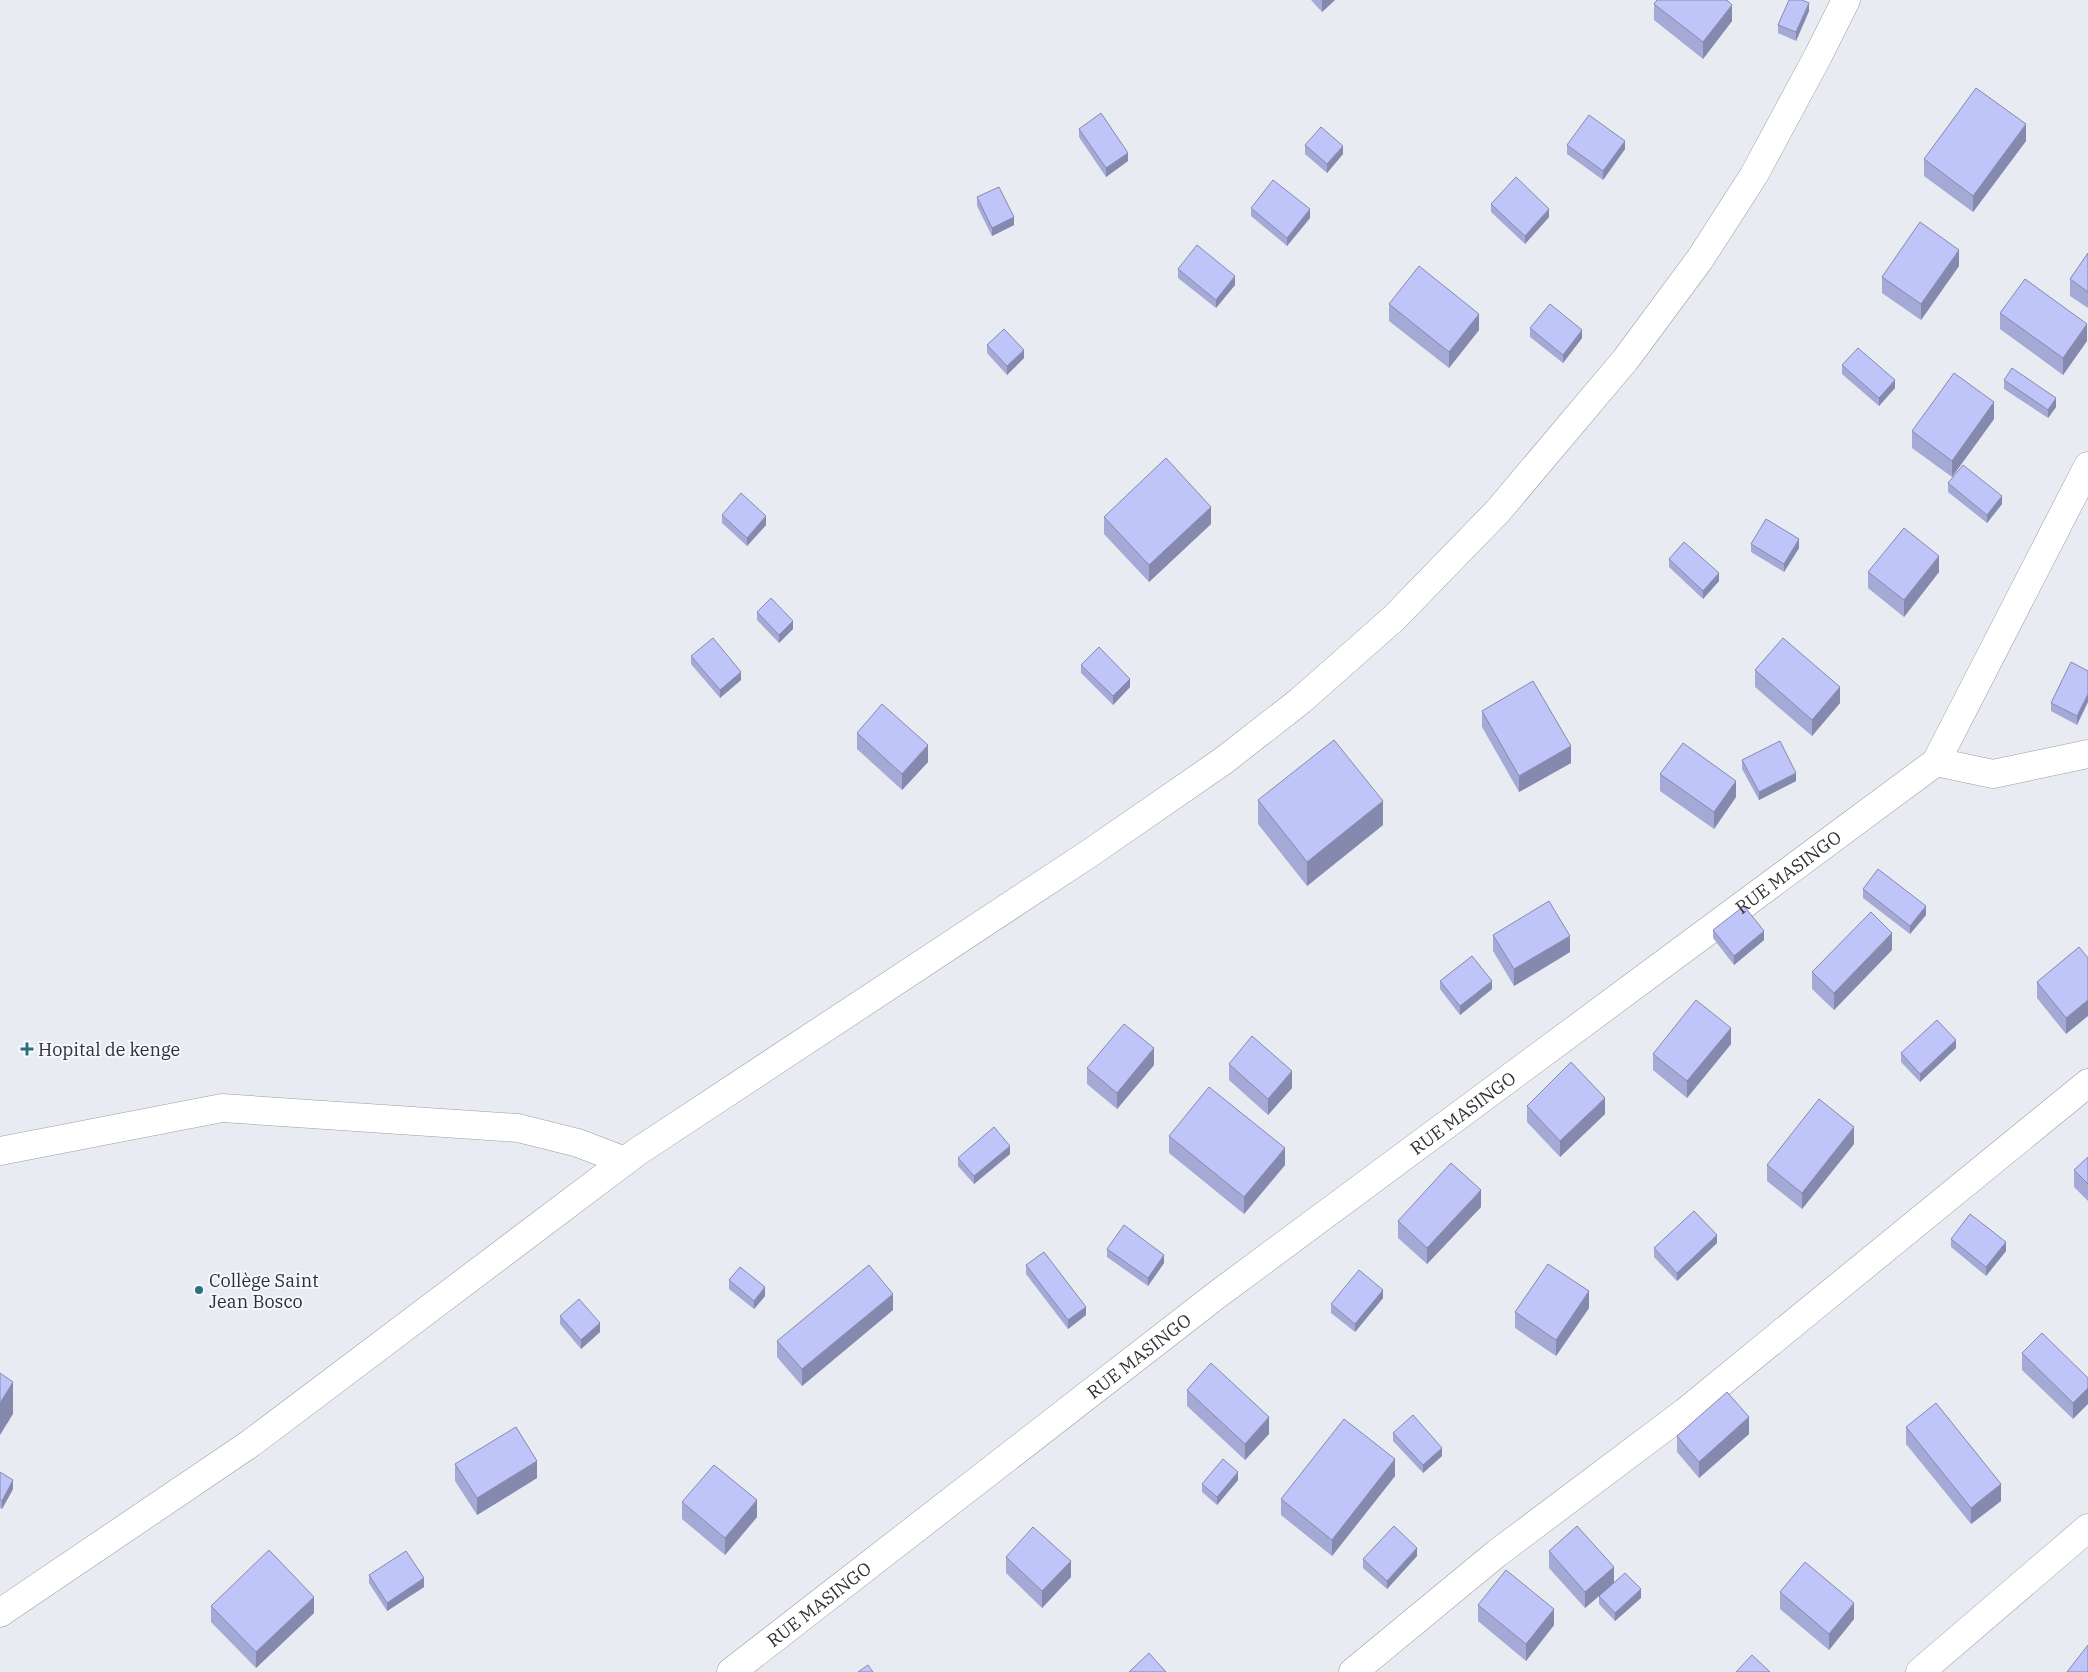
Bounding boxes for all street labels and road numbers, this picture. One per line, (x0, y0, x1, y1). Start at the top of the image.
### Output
street label: RUE MASINGO (1731, 825, 1846, 918)
street label: RUE MASINGO (1405, 1066, 1520, 1159)
street label: RUE MASINGO (1082, 1308, 1195, 1403)
street label: RUE MASINGO (762, 1556, 876, 1652)

